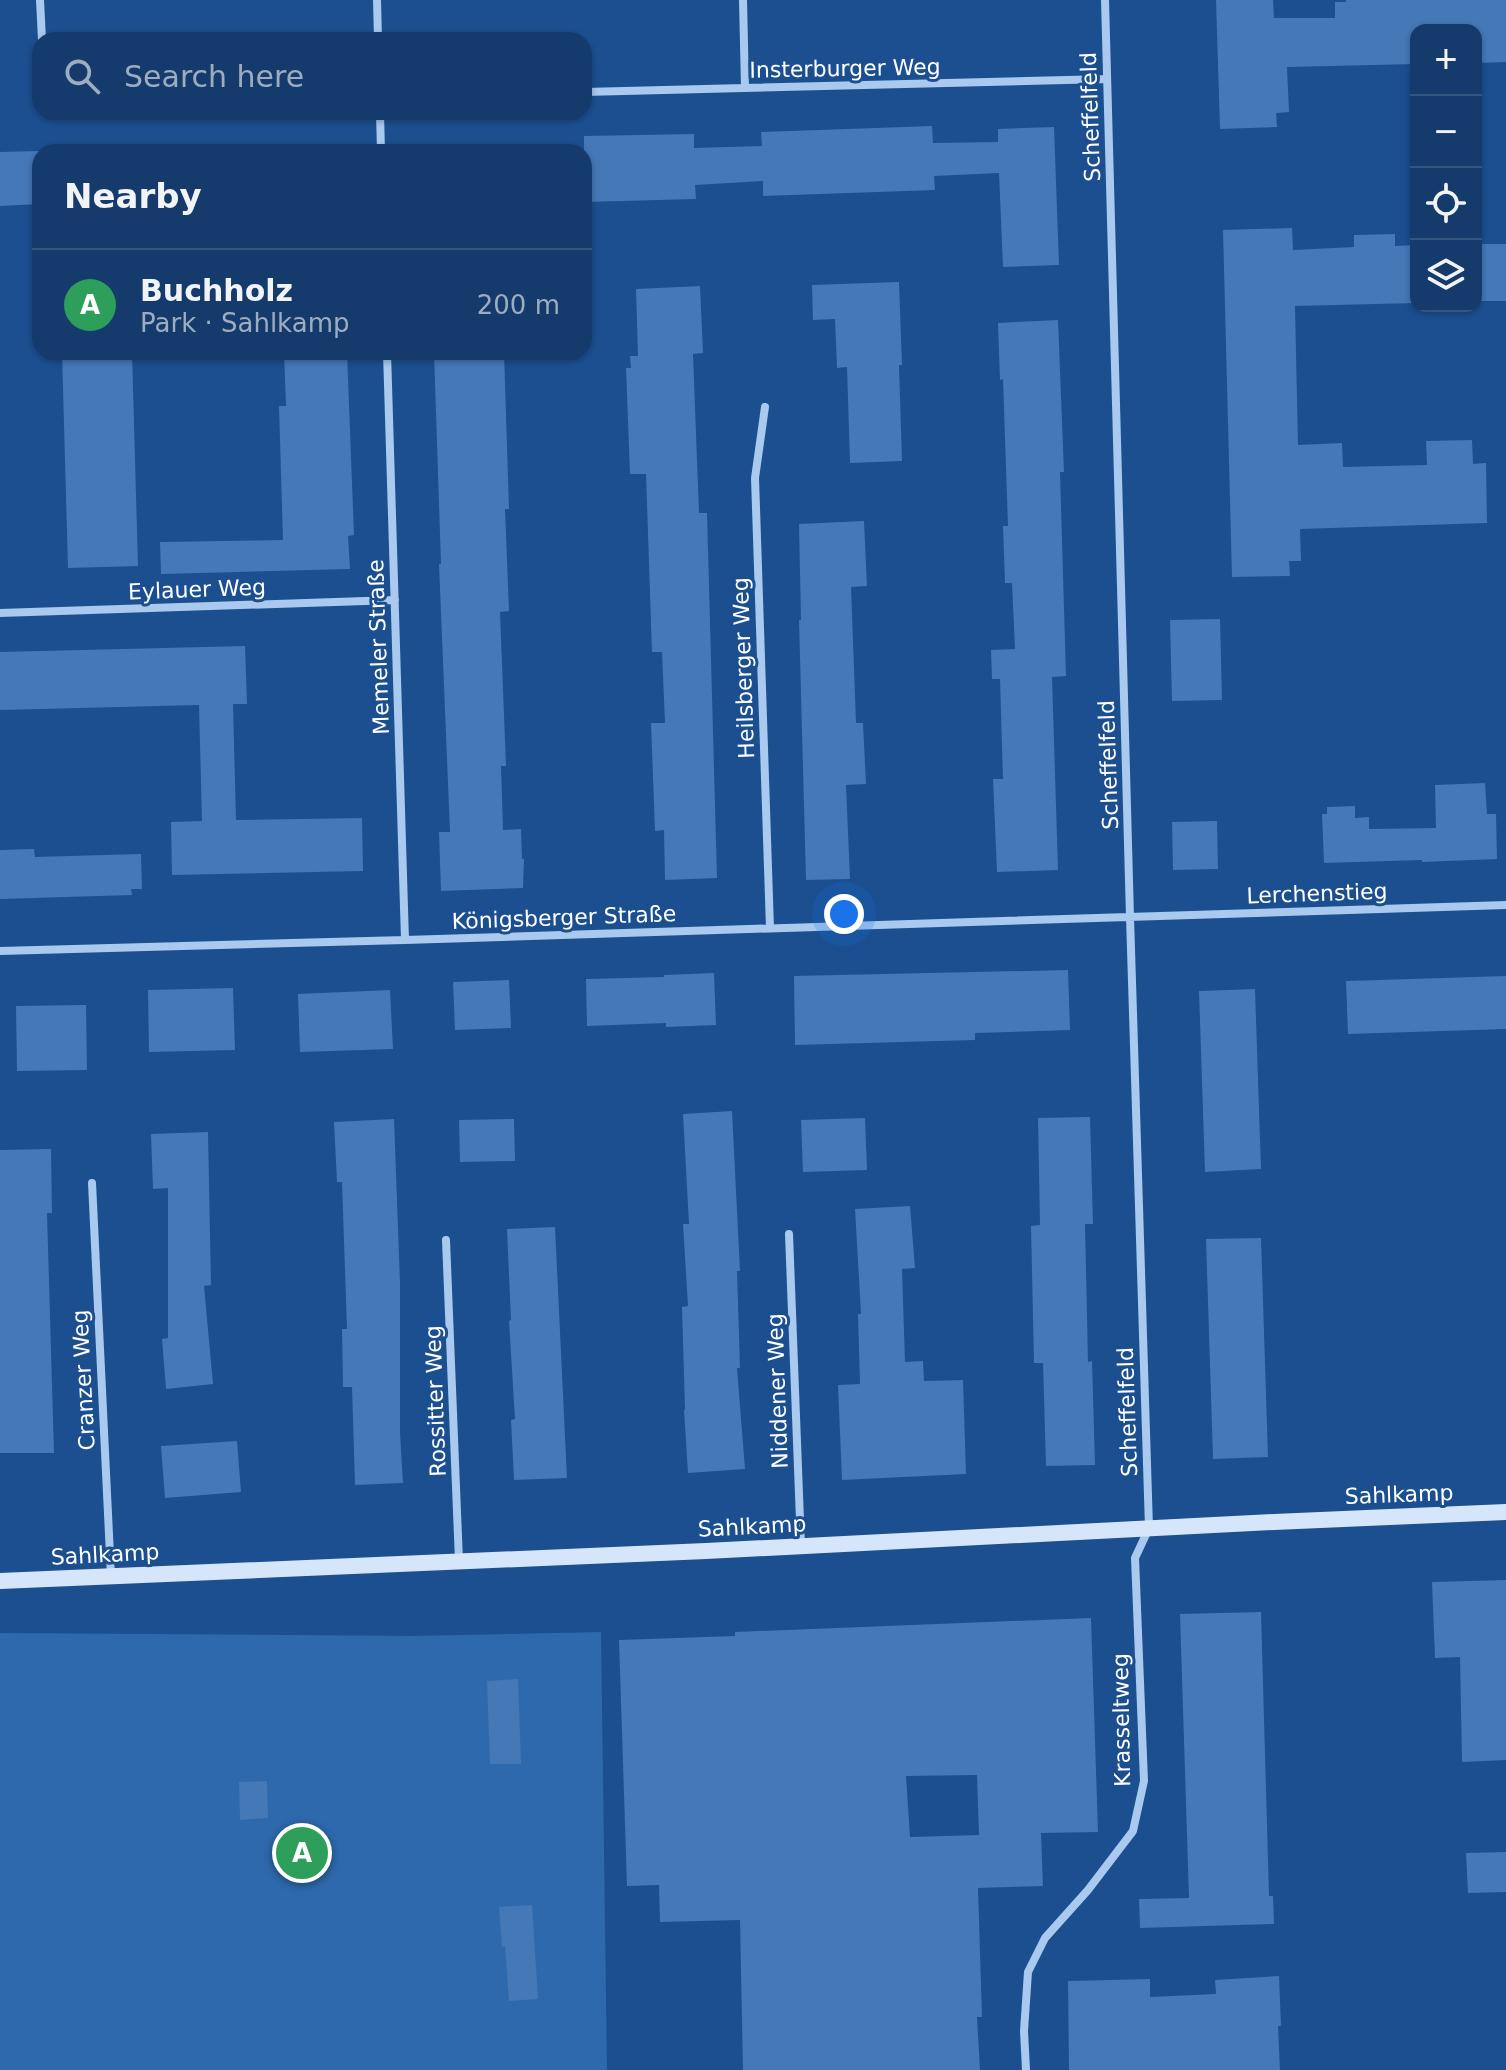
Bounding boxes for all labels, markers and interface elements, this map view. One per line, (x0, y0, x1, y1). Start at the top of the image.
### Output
map controls (1410, 24, 1482, 312)
button: + (1410, 24, 1482, 96)
search box (32, 32, 592, 120)
street label: Scheffelfeld (1076, 52, 1105, 182)
icon: search (60, 54, 104, 98)
street label: Insterburger Weg (749, 54, 941, 83)
text: Search here (124, 59, 304, 94)
button: − (1410, 96, 1482, 168)
button: locate (1410, 168, 1482, 240)
text: Nearby (64, 176, 202, 216)
button: layers (1410, 240, 1482, 312)
text: Buchholz (140, 273, 293, 308)
text: A (80, 290, 100, 320)
text: 200 m (477, 290, 560, 320)
text: Park · Sahlkamp (140, 308, 350, 338)
street label: Memeler Straße (363, 559, 394, 735)
street label: Eylauer Weg (128, 575, 266, 604)
street label: Heilsberger Weg (728, 577, 759, 759)
street label: Scheffelfeld (1094, 700, 1123, 830)
street label: Lerchenstieg (1246, 879, 1388, 908)
your location (824, 894, 864, 934)
street label: Königsberger Straße (451, 901, 677, 934)
street label: Cranzer Weg (67, 1309, 100, 1451)
street label: Niddener Weg (762, 1313, 793, 1469)
street label: Rossitter Weg (420, 1325, 451, 1477)
street label: Scheffelfeld (1113, 1347, 1142, 1477)
street label: Sahlkamp (1344, 1480, 1454, 1509)
street label: Sahlkamp (697, 1511, 807, 1542)
street label: Sahlkamp (50, 1539, 160, 1570)
street label: Krasseltweg (1108, 1653, 1135, 1787)
pin: A (276, 1823, 328, 1883)

